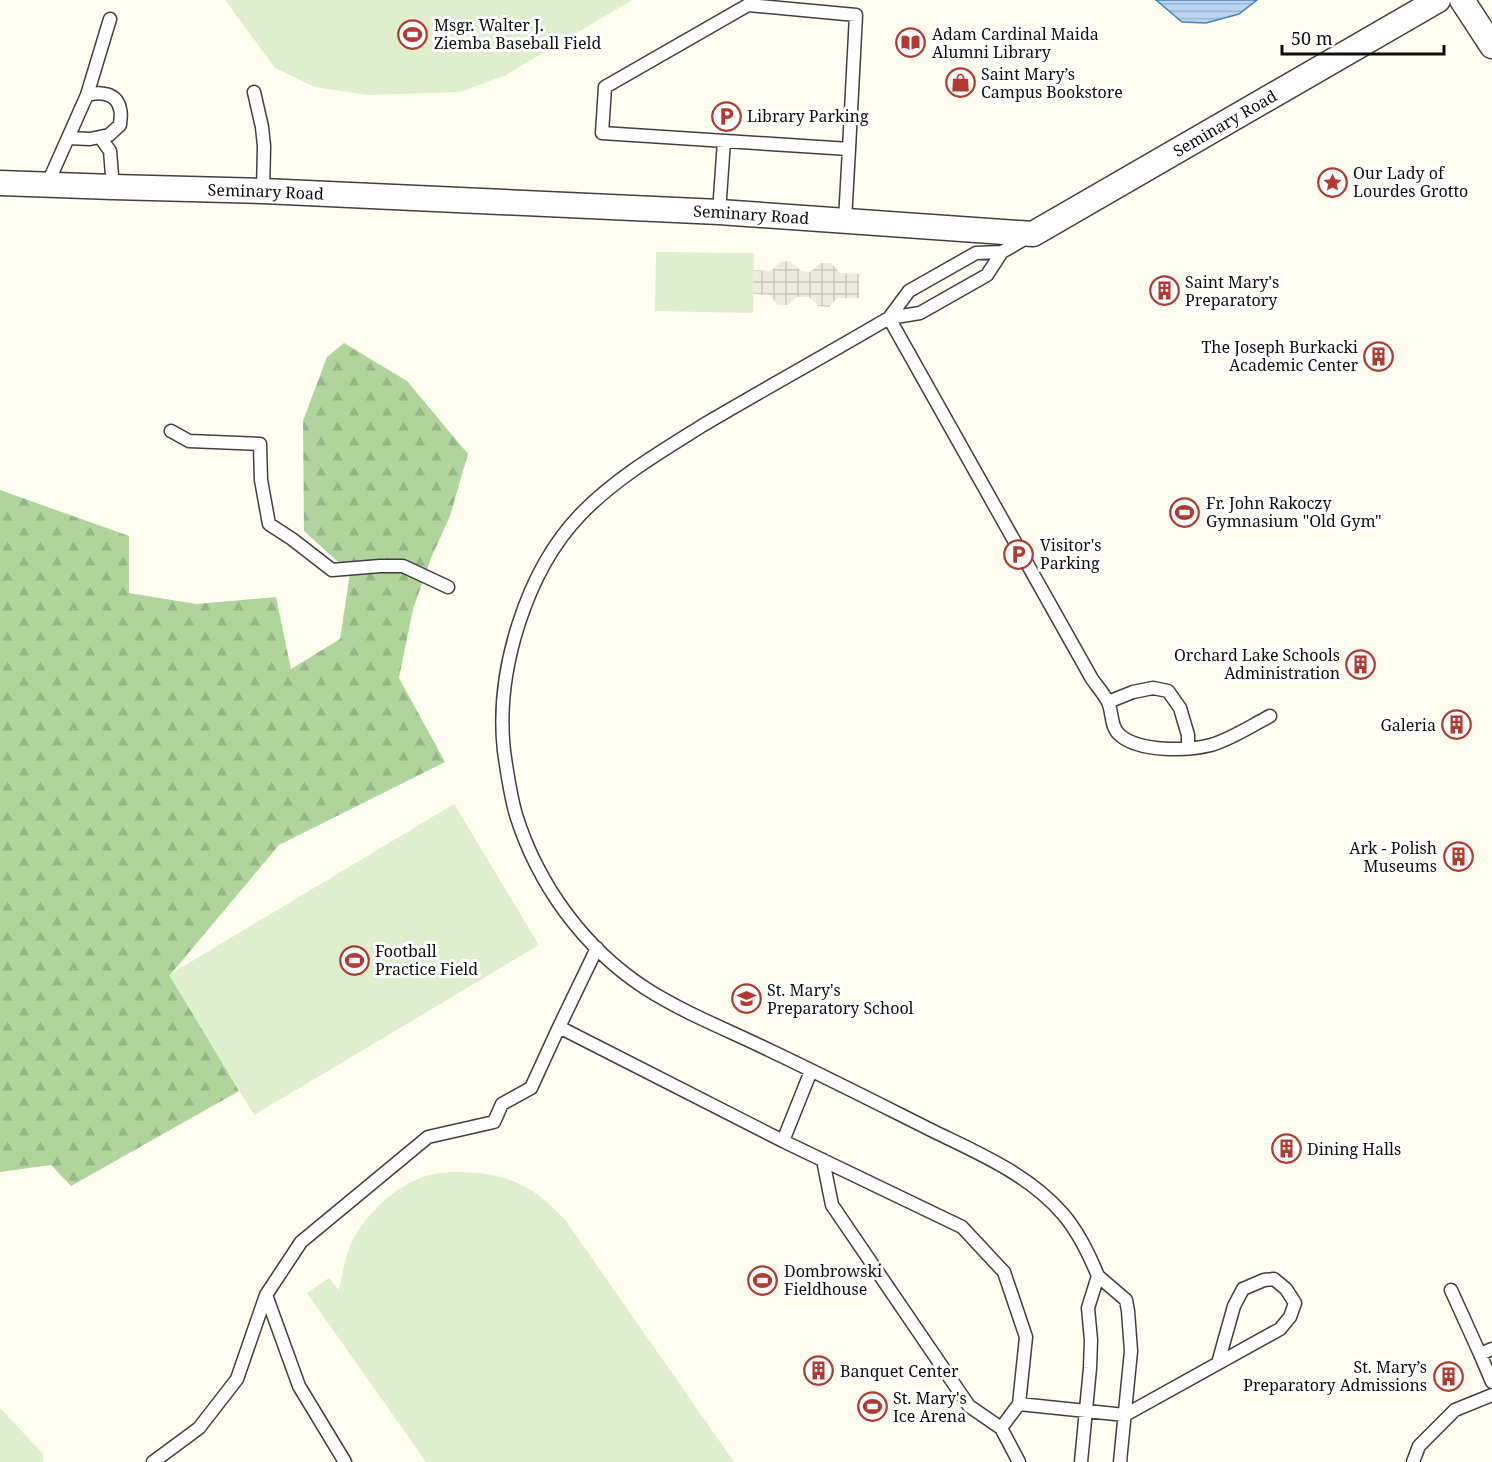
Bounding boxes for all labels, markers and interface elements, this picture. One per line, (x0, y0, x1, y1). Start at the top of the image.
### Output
place label: Msgr. Walter J. Ziemba Baseball Field (434, 14, 602, 54)
sports icon: Msgr. Walter J. Ziemba Baseball Field (397, 18, 429, 50)
scale bar (1282, 18, 1444, 56)
place label: Adam Cardinal Maida Alumni Library (932, 23, 1099, 63)
text: 50 m (1291, 26, 1333, 50)
library icon: Adam Cardinal Maida Alumni Library (895, 27, 927, 59)
place label: Saint Mary’s Campus Bookstore (981, 63, 1123, 103)
shop icon: Saint Mary’s Campus Bookstore (944, 67, 976, 99)
street label: Seminary Road (1169, 84, 1281, 162)
parking icon: Library Parking (710, 100, 742, 132)
place label: Library Parking (747, 105, 869, 127)
place label: Our Lady of Lourdes Grotto (1353, 162, 1468, 202)
place icon: Our Lady of Lourdes Grotto (1316, 166, 1348, 198)
street label: Seminary Road (207, 179, 325, 205)
street label: Seminary Road (693, 200, 810, 229)
place label: Saint Mary's Preparatory (1185, 271, 1279, 311)
building icon: Saint Mary's Preparatory (1148, 275, 1180, 307)
place label: The Joseph Burkacki Academic Center (1202, 336, 1358, 376)
building icon: The Joseph Burkacki Academic Center (1363, 340, 1395, 372)
place label: Fr. John Rakoczy Gymnasium "Old Gym" (1206, 492, 1382, 532)
sports icon: Fr. John Rakoczy Gymnasium "Old Gym" (1169, 496, 1201, 528)
place label: Visitor's Parking (1040, 534, 1101, 574)
parking icon: Visitor's Parking (1003, 538, 1035, 570)
place label: Orchard Lake Schools Administration (1174, 644, 1340, 684)
building icon: Orchard Lake Schools Administration (1345, 648, 1377, 680)
building icon: Galeria (1441, 709, 1473, 741)
place label: Galeria (1380, 714, 1436, 736)
place label: Ark - Polish Museums (1349, 837, 1437, 877)
building icon: Ark - Polish Museums (1442, 841, 1474, 873)
place label: Football Practice Field (375, 940, 478, 980)
sports icon: Football Practice Field (338, 944, 370, 976)
place label: St. Mary's Preparatory School (767, 979, 914, 1019)
school or university icon: St. Mary's Preparatory School (730, 983, 762, 1015)
building icon: Dining Halls (1270, 1133, 1302, 1165)
place label: Dining Halls (1307, 1138, 1401, 1160)
place label: Dombrowski Fieldhouse (784, 1260, 882, 1300)
sports icon: Dombrowski Fieldhouse (747, 1264, 779, 1296)
building icon: Banquet Center (803, 1355, 835, 1387)
place label: St. Mary’s Preparatory Admissions (1243, 1356, 1427, 1396)
place label: Banquet Center (840, 1360, 959, 1382)
building icon: St. Mary’s Preparatory Admissions (1432, 1360, 1464, 1392)
place label: St. Mary's Ice Arena (893, 1387, 967, 1427)
sports icon: St. Mary's Ice Arena (856, 1391, 888, 1423)

